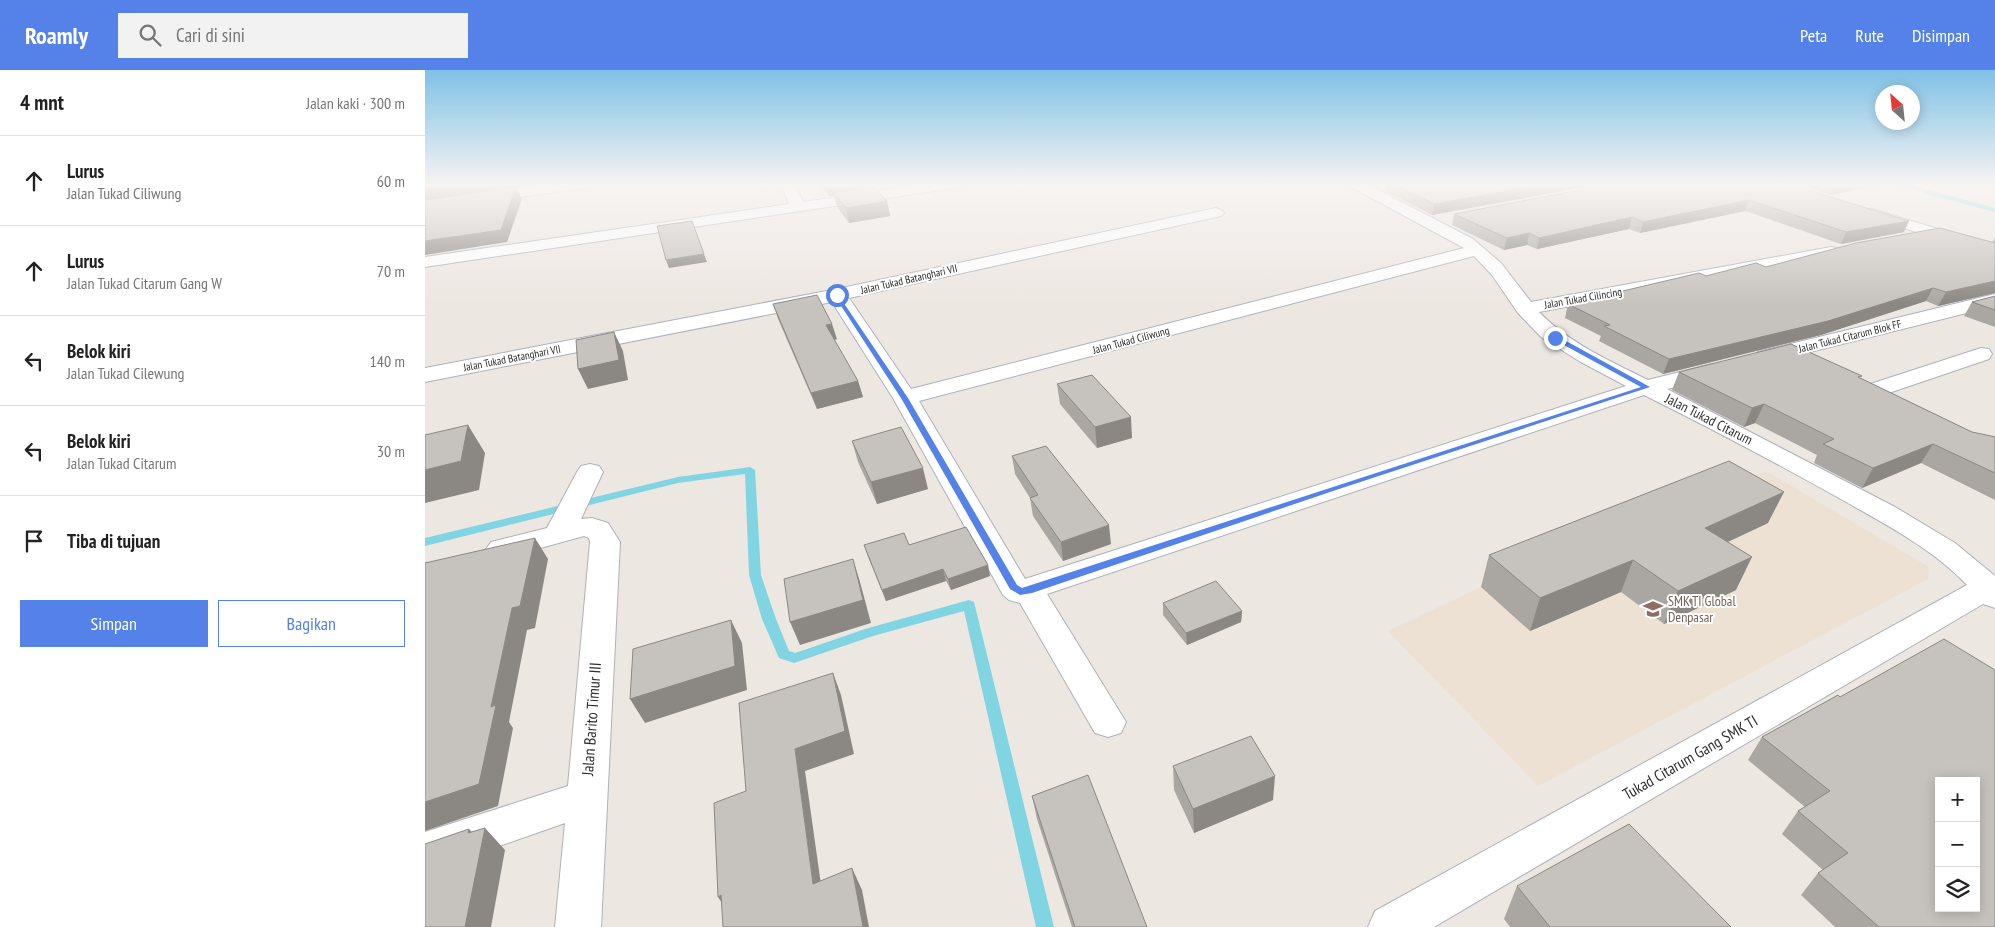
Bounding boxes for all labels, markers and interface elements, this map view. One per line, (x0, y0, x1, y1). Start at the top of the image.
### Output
search box (118, 13, 468, 58)
text: Roamly (25, 20, 88, 51)
icon: search (136, 21, 164, 49)
text: Cari di sini (176, 23, 245, 47)
text: Peta (1800, 24, 1827, 47)
text: Rute (1855, 24, 1884, 47)
text: Disimpan (1912, 24, 1970, 47)
north arrow (1875, 85, 1920, 130)
text: 4 mnt (20, 89, 64, 116)
text: Jalan kaki · 300 m (306, 93, 405, 113)
text: Lurus (67, 159, 104, 183)
icon: ahead (20, 167, 48, 195)
text: 60 m (377, 171, 405, 191)
text: Jalan Tukad Ciliwung (67, 183, 181, 203)
text: Lurus (67, 249, 104, 273)
icon: ahead (20, 257, 48, 285)
text: 70 m (377, 261, 405, 281)
street label: Jalan Tukad Batanghari VII (858, 261, 959, 297)
text: Jalan Tukad Citarum Gang W (67, 273, 222, 293)
route start (826, 284, 849, 307)
street label: Jalan Tukad Cilincing (1542, 284, 1623, 312)
street label: Jalan Tukad Citarum Blok FF (1796, 316, 1903, 356)
street label: Jalan Tukad Ciliwung (1090, 323, 1171, 357)
route end (1544, 327, 1567, 350)
text: Belok kiri (67, 339, 131, 363)
street label: Jalan Tukad Batanghari VII (461, 342, 562, 375)
icon: left (20, 347, 48, 375)
text: 140 m (370, 351, 405, 371)
text: Jalan Tukad Cilewung (67, 363, 184, 383)
street label: Jalan Tukad Citarum (1661, 389, 1756, 449)
text: Belok kiri (67, 429, 131, 453)
icon: left (20, 437, 48, 465)
text: 30 m (377, 441, 405, 461)
text: Jalan Tukad Citarum (67, 453, 176, 473)
icon: arrive (20, 527, 48, 555)
text: Tiba di tujuan (67, 529, 160, 553)
place label: SMK TI Global Denpasar (1668, 592, 1736, 626)
school or university icon: SMK TI Global Denpasar (1642, 598, 1664, 620)
button: Simpan (20, 600, 208, 647)
button: Bagikan (218, 600, 405, 647)
street label: Jalan Barito Timur III (577, 662, 605, 777)
street label: Tukad Citarum Gang SMK TI (1619, 710, 1761, 804)
map controls (1935, 777, 1980, 912)
button: + (1935, 777, 1980, 822)
button: − (1935, 822, 1980, 867)
button: layers (1935, 867, 1980, 912)

